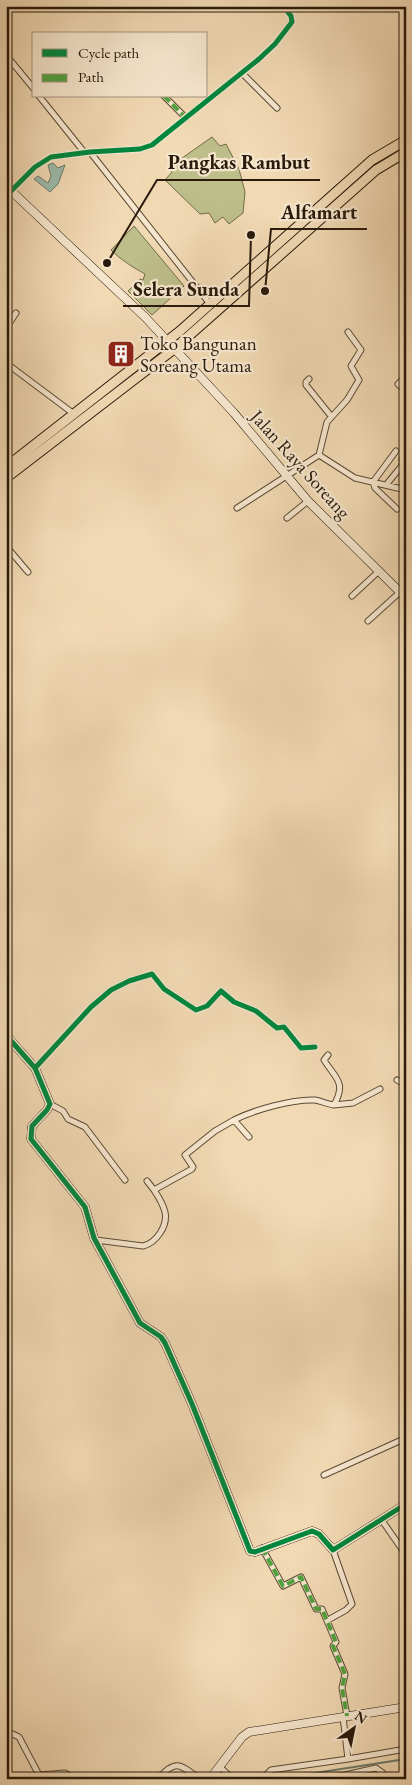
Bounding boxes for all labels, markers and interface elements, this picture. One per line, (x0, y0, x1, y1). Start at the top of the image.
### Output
legend (32, 32, 208, 98)
text: Cycle path (78, 43, 140, 62)
text: Path (78, 67, 104, 86)
callout: Pangkas Rambut (157, 145, 320, 180)
text: Pangkas Rambut (168, 149, 311, 175)
callout: Alfamart (271, 194, 367, 229)
text: Alfamart (280, 199, 358, 225)
callout: Selera Sunda (123, 271, 249, 306)
text: Selera Sunda (133, 276, 239, 302)
place label: Toko Bangunan Soreang Utama (140, 331, 257, 378)
building icon: Toko Bangunan Soreang Utama (106, 339, 136, 369)
street label: Jalan Raya Soreang (244, 403, 357, 525)
north arrow (330, 1702, 380, 1752)
text: N (351, 1706, 371, 1728)

